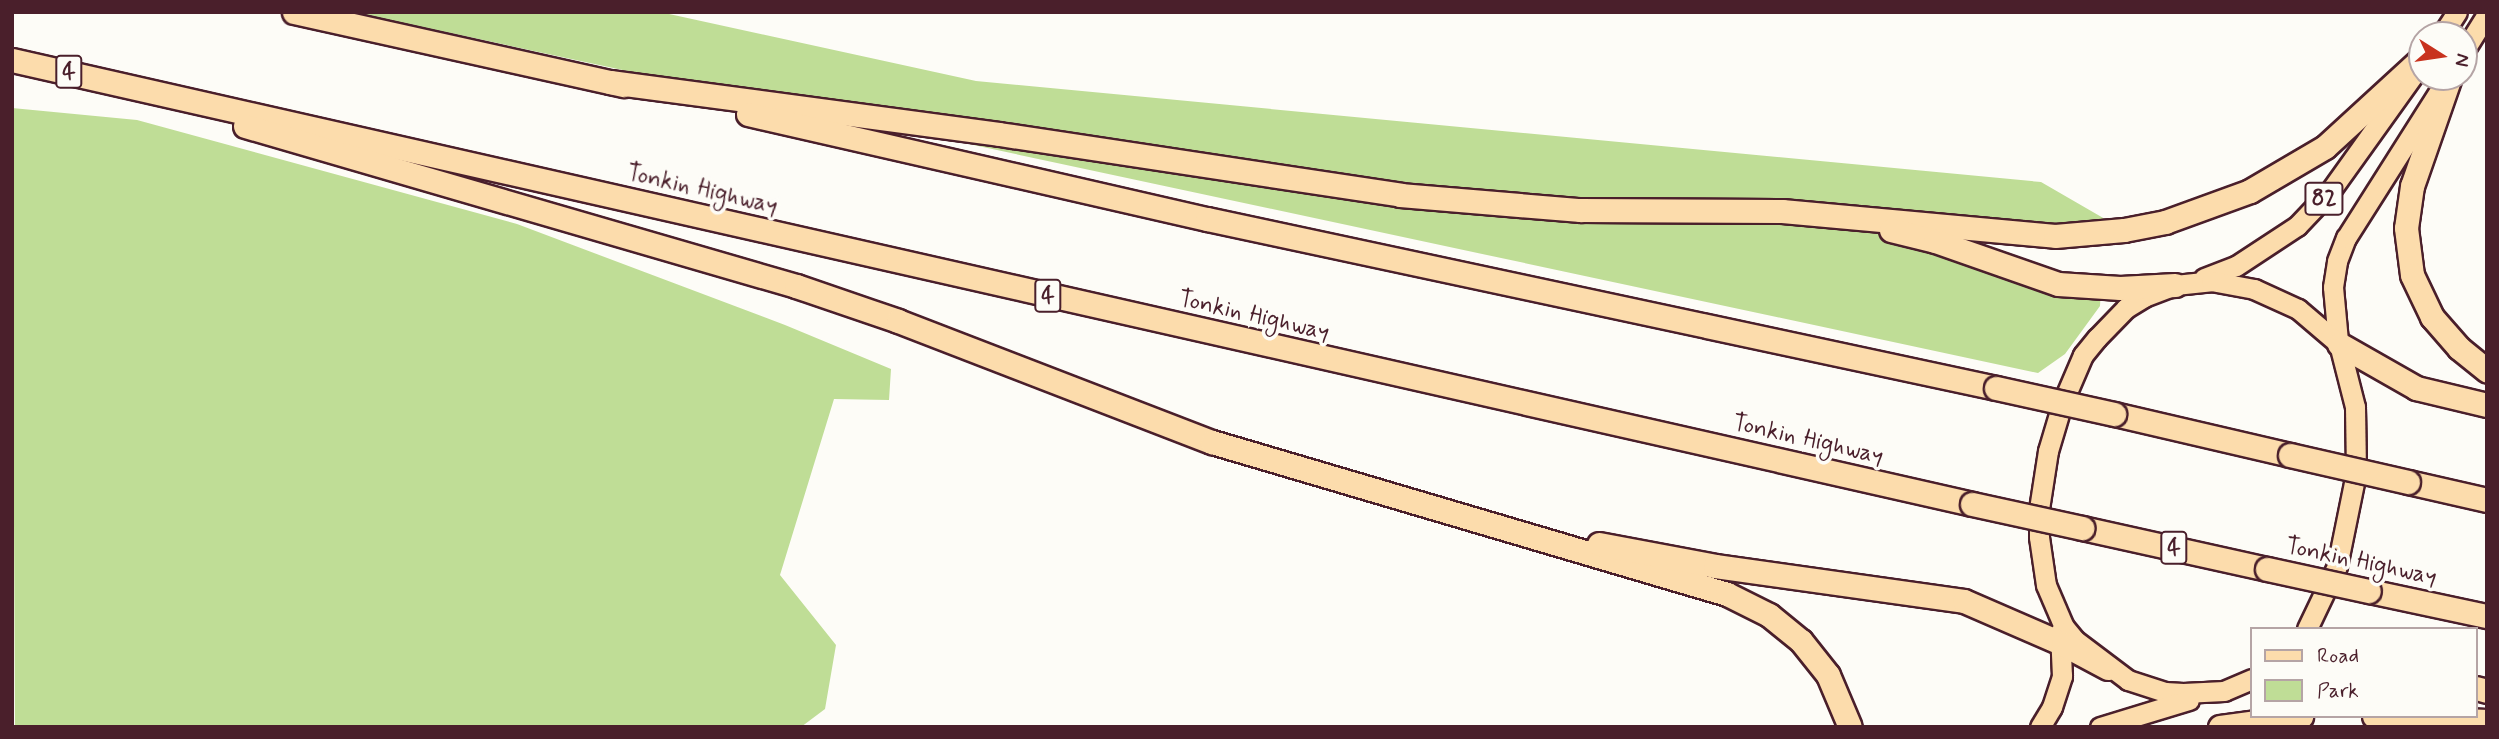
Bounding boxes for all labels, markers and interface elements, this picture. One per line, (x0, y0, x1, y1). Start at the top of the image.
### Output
north arrow (2408, 21, 2478, 91)
text: N (2449, 51, 2476, 69)
road number: 4 (55, 53, 83, 92)
street label: Tonkin Highway (623, 159, 781, 221)
road number: 82 (2303, 180, 2345, 218)
road number: 4 (1034, 276, 1062, 316)
street label: Tonkin Highway (1175, 285, 1333, 347)
street label: Tonkin Highway (1729, 409, 1887, 471)
road number: 4 (2160, 528, 2188, 568)
street label: Tonkin Highway (2282, 532, 2440, 592)
legend (2250, 627, 2478, 718)
text: Road (2317, 642, 2359, 670)
text: Park (2317, 677, 2359, 705)

